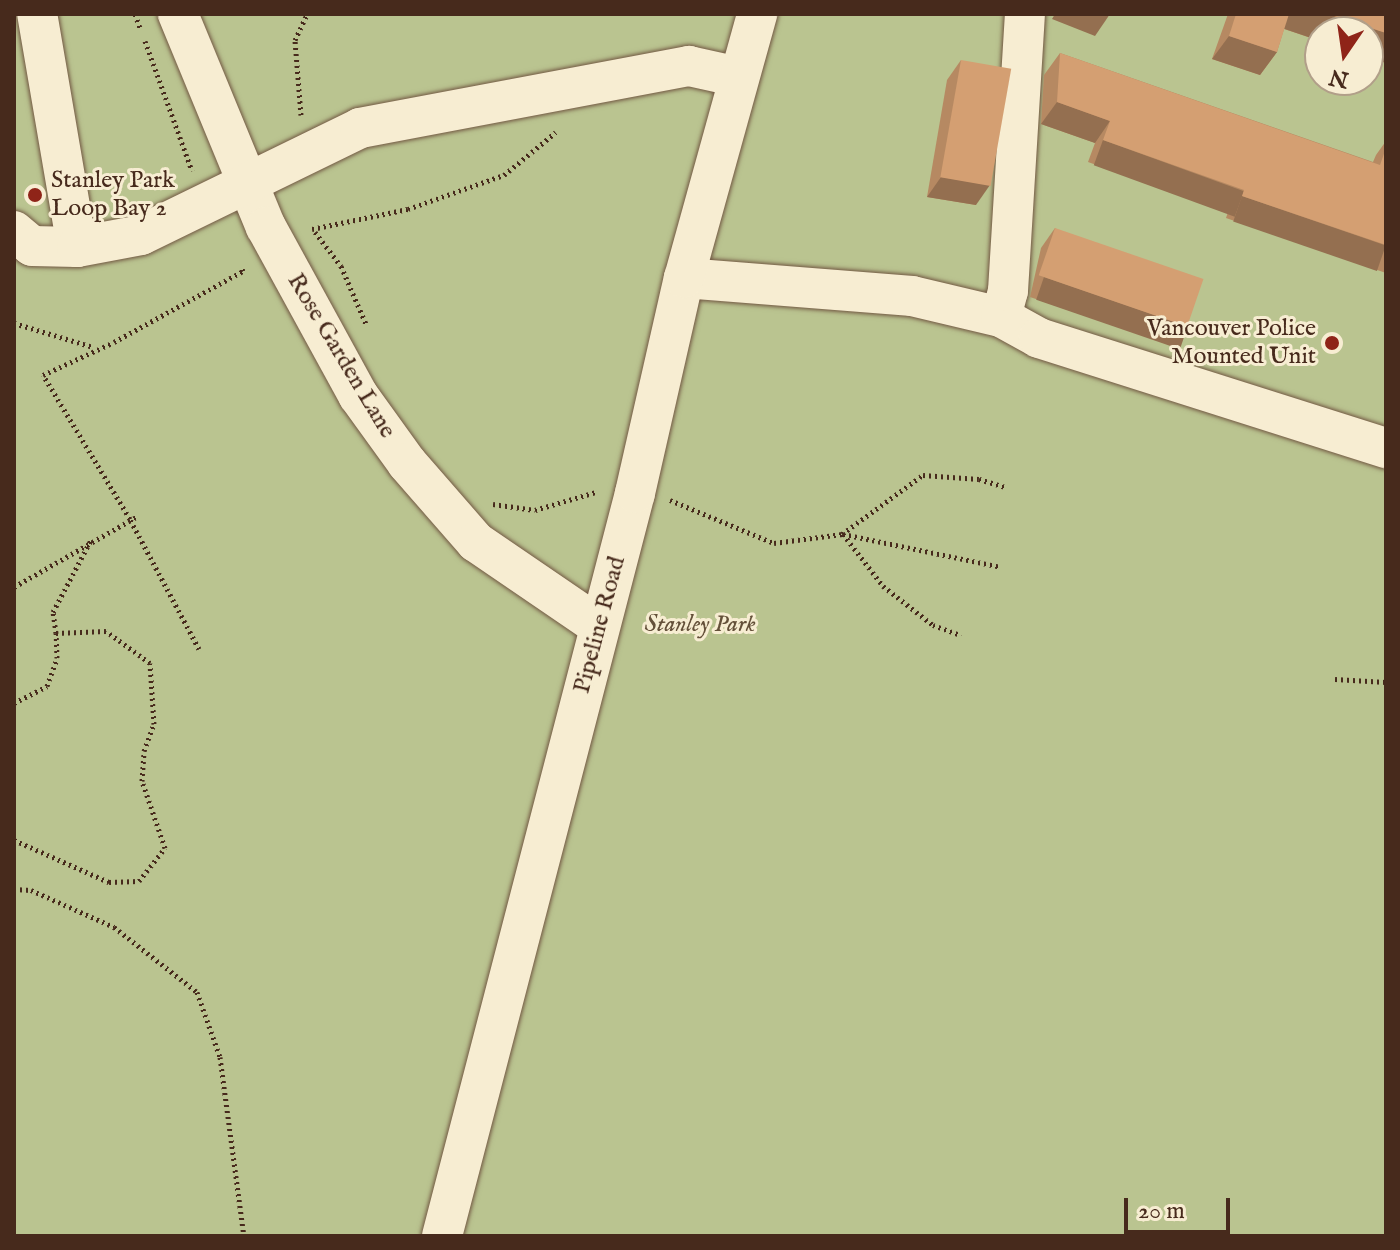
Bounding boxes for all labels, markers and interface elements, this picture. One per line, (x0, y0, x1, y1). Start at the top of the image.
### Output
north arrow (1304, 16, 1384, 96)
text: N (1327, 62, 1351, 93)
place label: Stanley Park Loop Bay 2 (51, 167, 175, 223)
marker: Stanley Park Loop Bay 2 (26, 186, 44, 204)
street label: Rose Garden Lane (280, 268, 402, 444)
place label: Vancouver Police Mounted Unit (1147, 315, 1316, 371)
marker: Vancouver Police Mounted Unit (1323, 334, 1341, 352)
street label: Pipeline Road (568, 553, 632, 697)
park label: Stanley Park (644, 611, 756, 639)
scale bar (1128, 1182, 1234, 1232)
text: 20 m (1138, 1196, 1185, 1227)

